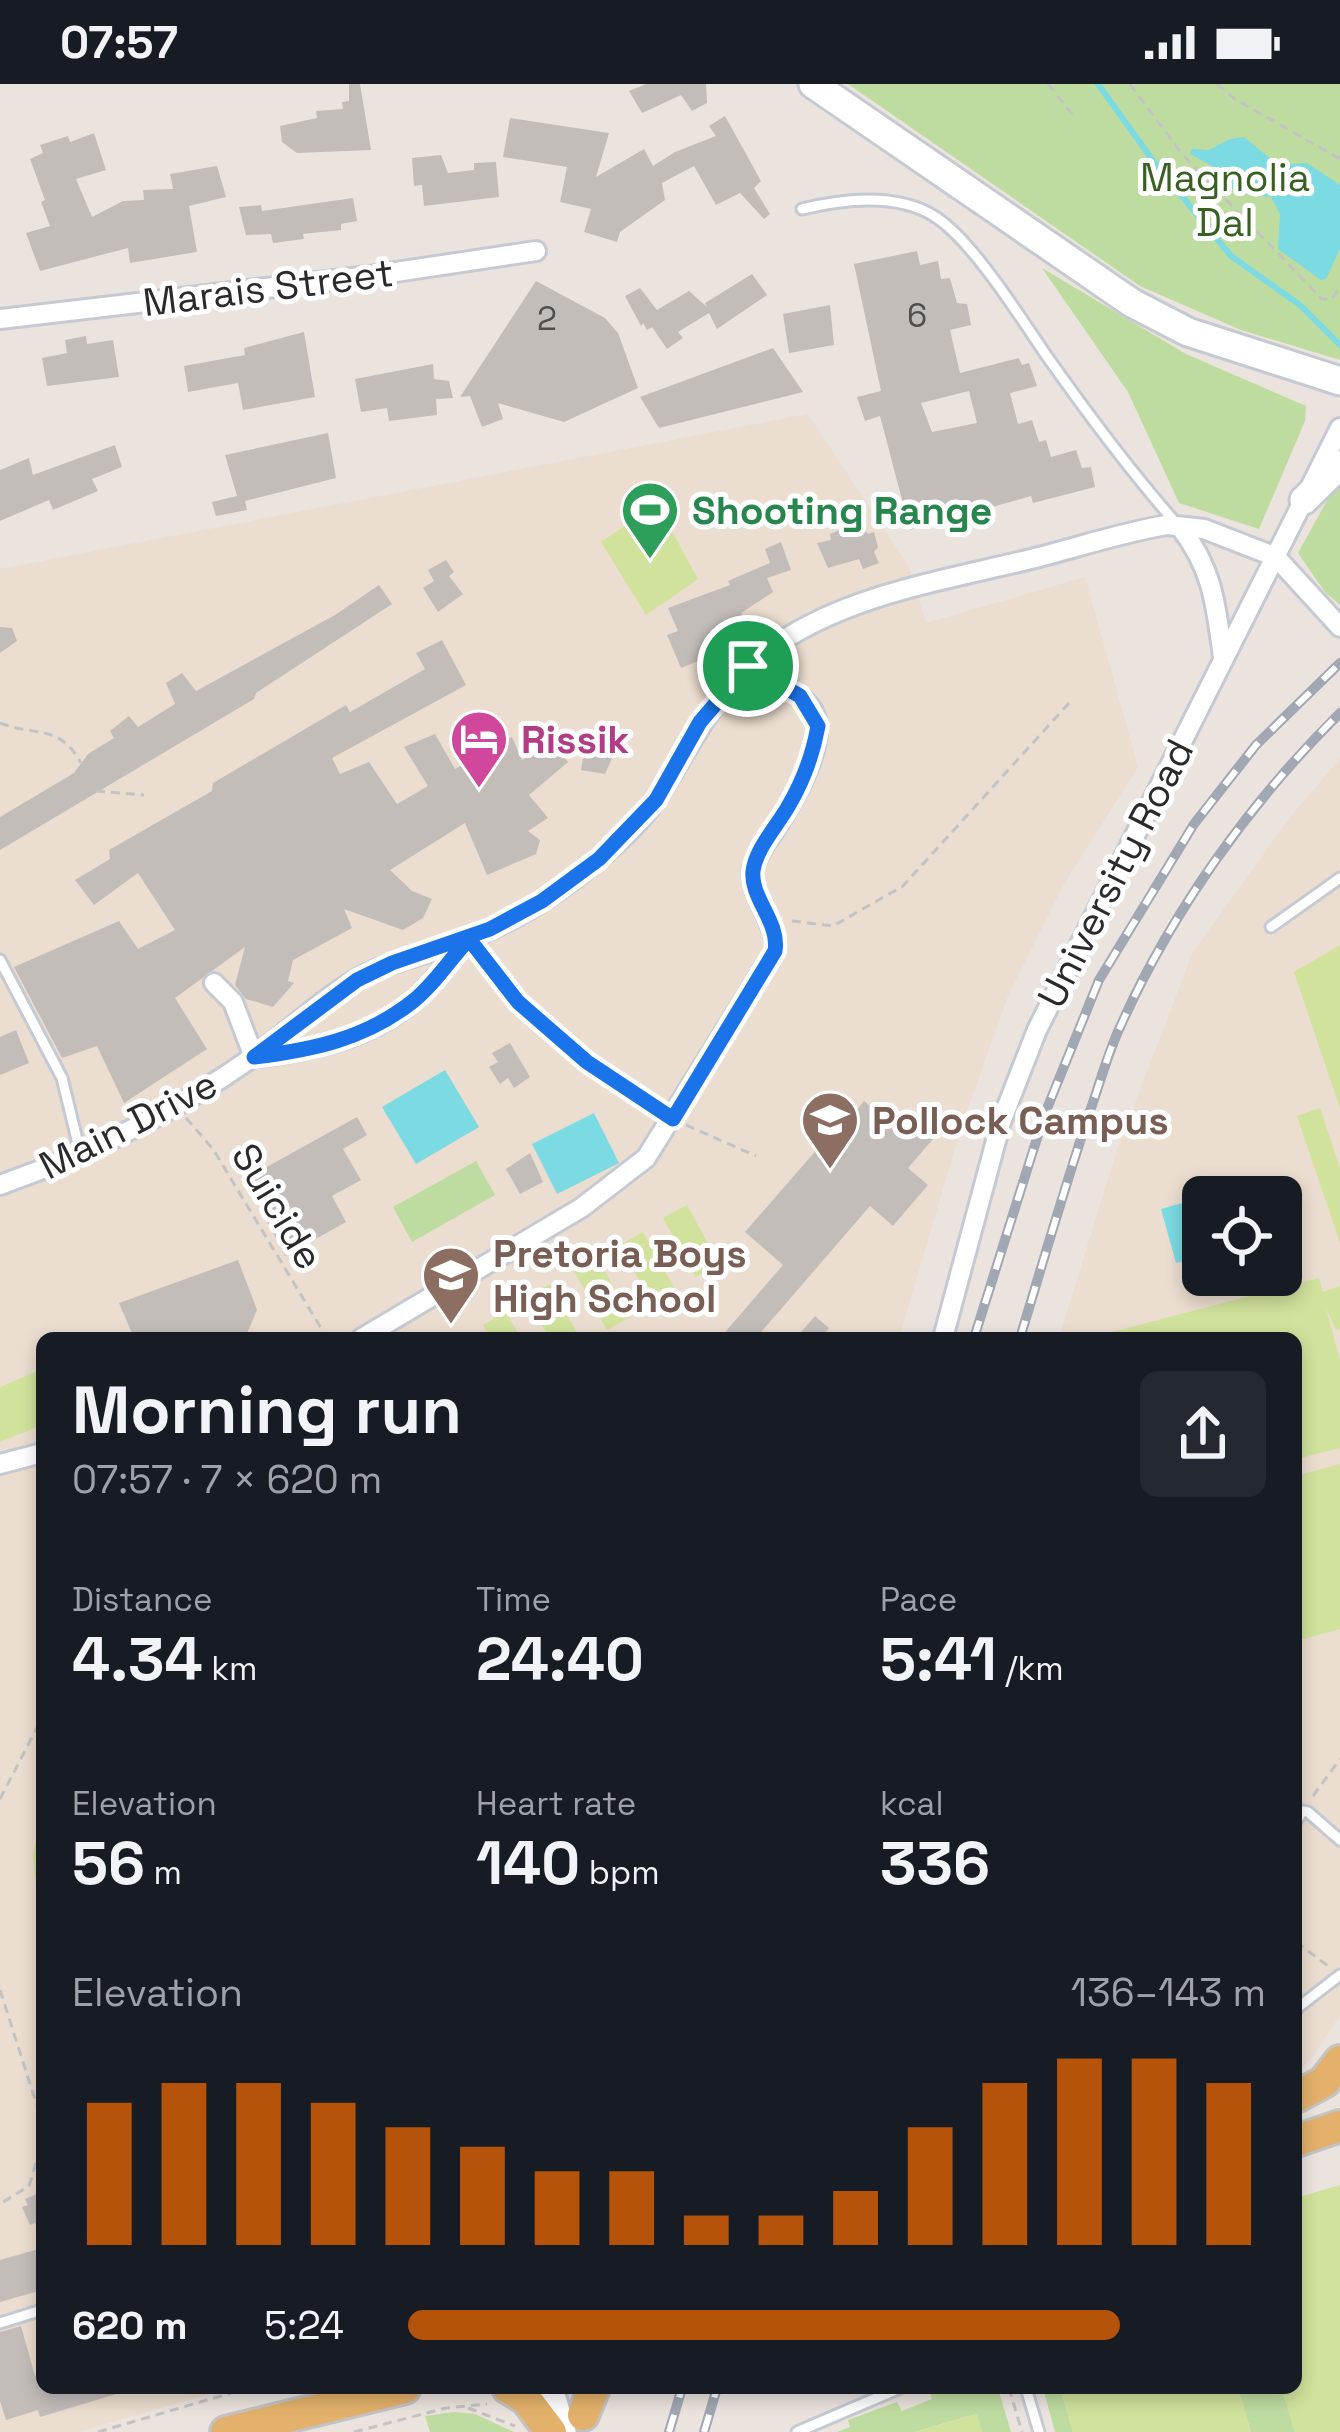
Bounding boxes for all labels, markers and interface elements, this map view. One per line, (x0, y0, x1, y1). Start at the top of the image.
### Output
text: 07:57 (60, 14, 178, 71)
park label: Magnolia Dal (1140, 153, 1310, 247)
street label: Marais Street (140, 248, 396, 327)
house number: 6 (907, 295, 927, 337)
house number: 2 (537, 298, 557, 340)
sports icon: Shooting Range (619, 479, 681, 561)
place label: Shooting Range (692, 486, 992, 535)
pin (697, 615, 799, 717)
icon: arrive (715, 633, 781, 699)
hotel icon: Rissik (448, 708, 510, 790)
place label: Rissik (521, 715, 629, 764)
street label: University Road (1027, 731, 1204, 1016)
street label: Main Drive (31, 1059, 225, 1190)
school or university icon: Pollock Campus (799, 1089, 861, 1171)
place label: Pollock Campus (872, 1096, 1169, 1145)
street label: Suicide (221, 1134, 334, 1278)
map controls (1182, 1176, 1302, 1296)
button: locate (1182, 1176, 1302, 1296)
place label: Pretoria Boys High School (493, 1229, 747, 1323)
school or university icon: Pretoria Boys High School (420, 1244, 482, 1326)
text: Morning run (72, 1368, 462, 1452)
button: share (1140, 1371, 1266, 1497)
text: 07:57 · 7 × 620 m (72, 1455, 382, 1504)
text: Distance (72, 1579, 213, 1621)
text: Time (476, 1579, 551, 1621)
text: Pace (880, 1579, 957, 1621)
text: 4.34 (72, 1621, 203, 1698)
text: 24:40 (476, 1621, 644, 1698)
text: 5:41 (880, 1621, 997, 1698)
text: km (203, 1648, 257, 1690)
text: /km (997, 1648, 1064, 1690)
text: Elevation (72, 1783, 217, 1825)
text: Heart rate (476, 1783, 636, 1825)
text: kcal (880, 1783, 944, 1825)
text: 56 (72, 1825, 145, 1902)
text: 140 (476, 1825, 580, 1902)
text: 336 (880, 1825, 990, 1902)
text: m (145, 1852, 182, 1894)
text: bpm (580, 1852, 660, 1894)
text: Elevation (72, 1968, 243, 2017)
text: 136–143 m (1071, 1968, 1266, 2017)
text: 620 m (72, 2301, 188, 2350)
text: 5:24 (264, 2301, 344, 2350)

